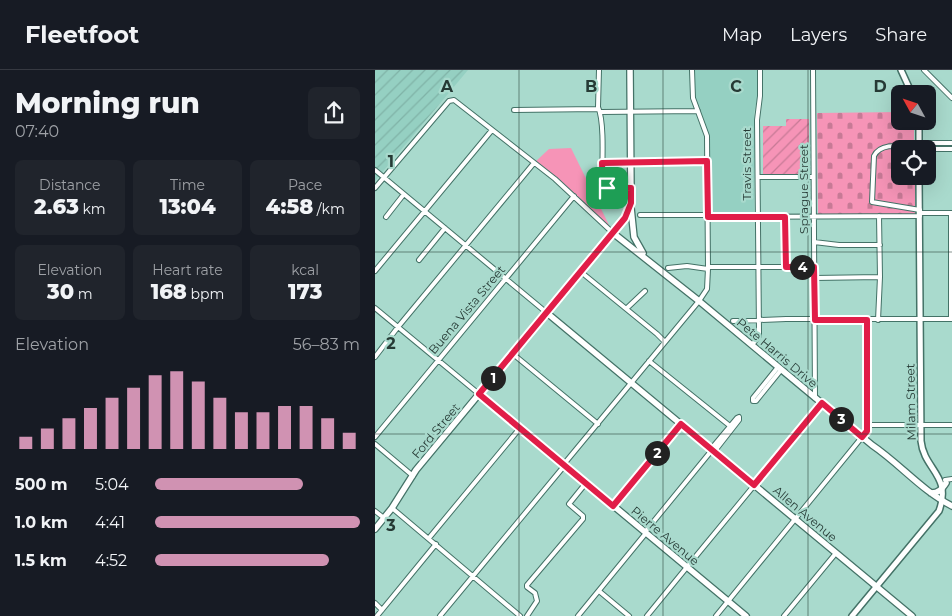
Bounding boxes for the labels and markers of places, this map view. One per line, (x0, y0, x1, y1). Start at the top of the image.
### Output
pin (586, 167, 628, 209)
pin: 4 (789, 254, 815, 280)
pin: 1 (481, 366, 505, 390)
pin: 3 (829, 406, 853, 432)
pin: 2 (645, 440, 669, 466)

